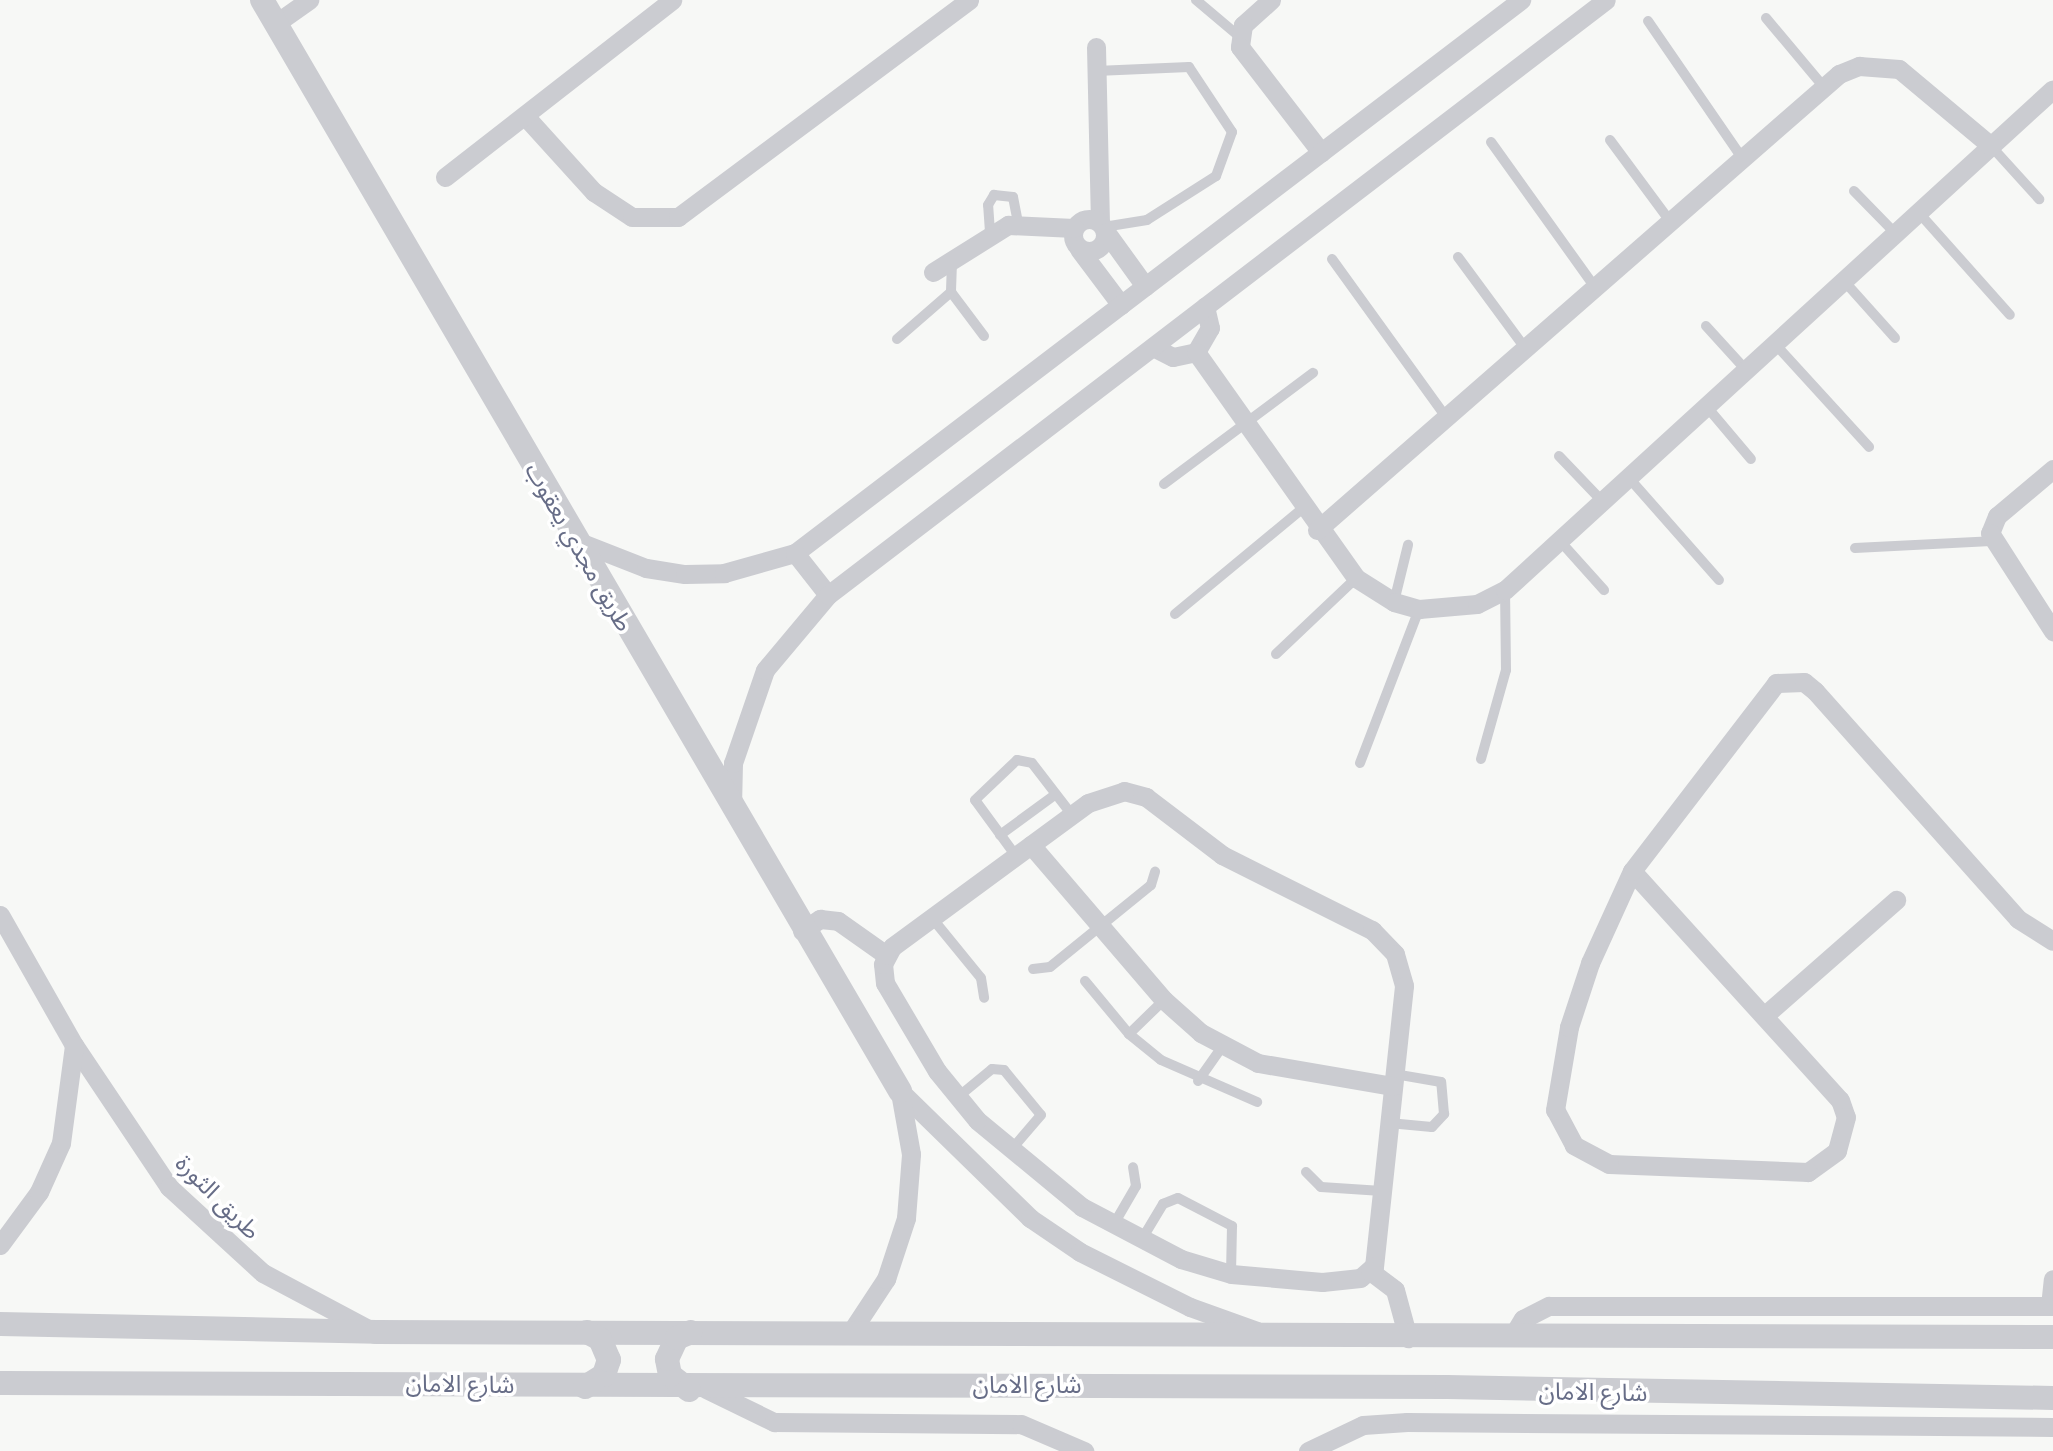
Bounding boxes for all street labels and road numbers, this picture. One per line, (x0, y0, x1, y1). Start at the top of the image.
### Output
street label: طريق مجدي يعقوب (519, 458, 639, 636)
street label: طريق الثورة (170, 1149, 266, 1245)
street label: شارع الامان (405, 1369, 515, 1399)
street label: شارع الامان (973, 1371, 1081, 1399)
street label: شارع الامان (1538, 1377, 1648, 1407)

